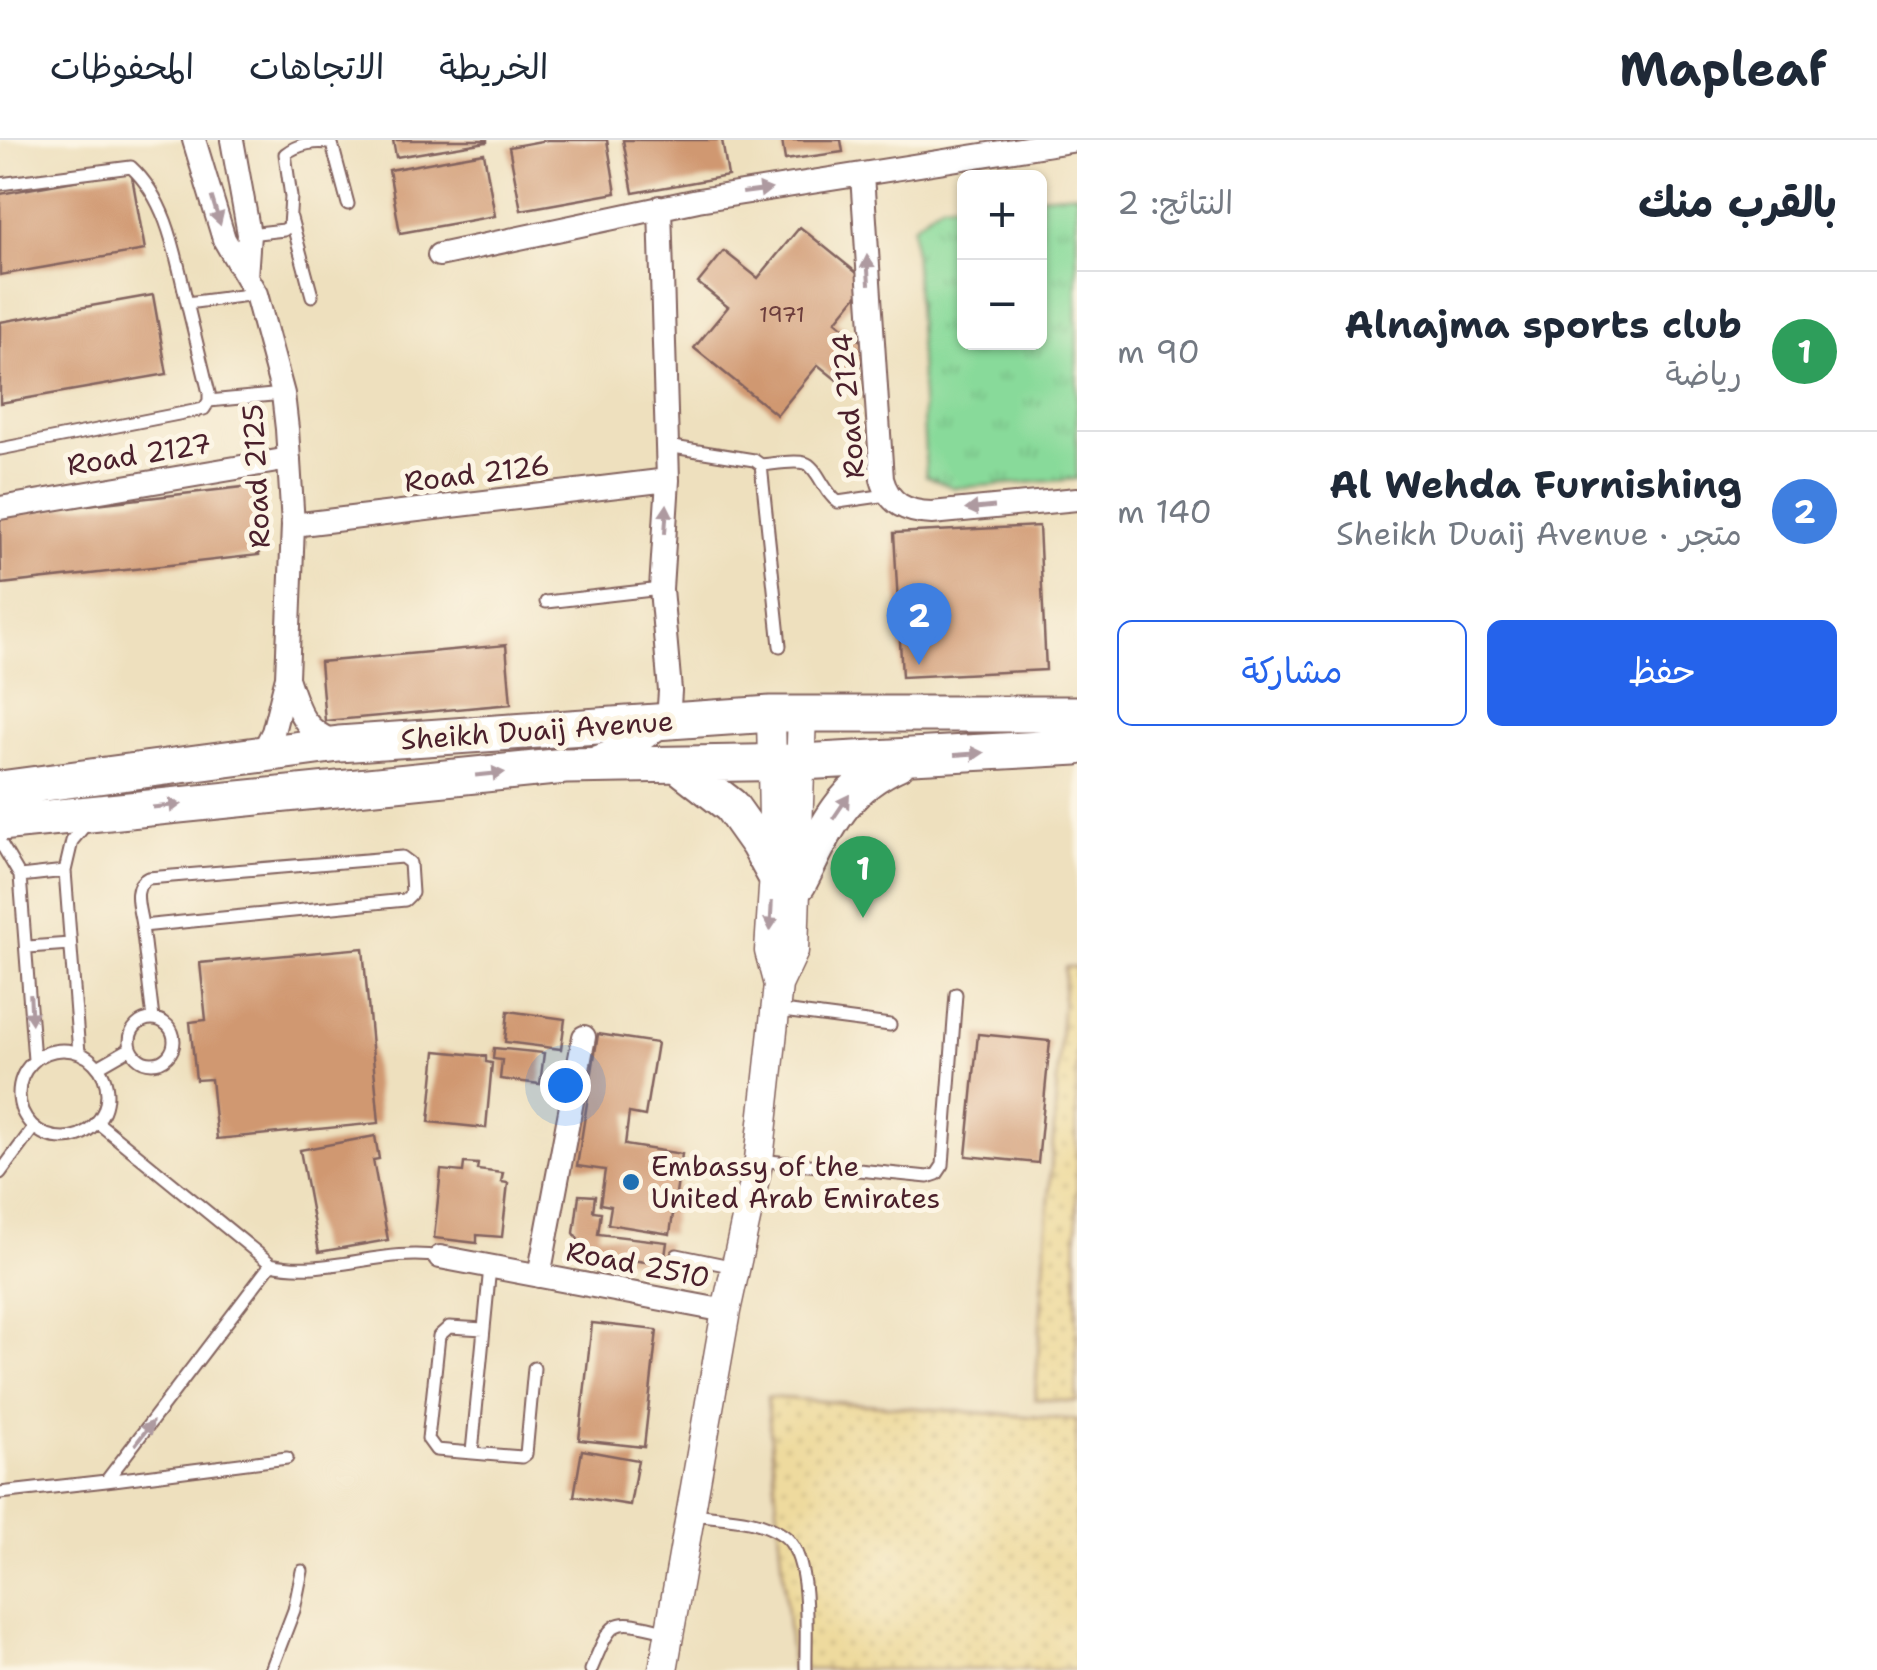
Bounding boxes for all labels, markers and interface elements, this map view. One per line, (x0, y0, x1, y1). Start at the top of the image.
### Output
text: Mapleaf (1619, 37, 1827, 101)
text: المحفوظات (50, 43, 194, 90)
text: الاتجاهات (249, 43, 384, 90)
text: الخريطة (439, 43, 548, 90)
map controls (957, 170, 1047, 350)
button: + (957, 170, 1047, 260)
text: بالقرب منك (1638, 174, 1837, 230)
text: النتائج: 2 (1117, 181, 1233, 224)
one-way arrow (741, 183, 773, 199)
one-way arrow (209, 196, 224, 226)
one-way arrow (860, 254, 876, 286)
button: − (957, 260, 1047, 350)
text: Alnajma sports club (1345, 299, 1742, 350)
house number: 1971 (759, 300, 805, 329)
text: 90 m (1117, 330, 1200, 373)
text: 1 (1797, 330, 1812, 373)
street label: Road 2124 (823, 332, 873, 480)
text: رياضة (1665, 352, 1742, 395)
street label: Road 2125 (233, 403, 279, 549)
street label: Road 2127 (64, 424, 214, 484)
street label: Road 2126 (402, 445, 552, 501)
text: Al Wehda Furnishing (1329, 459, 1742, 510)
text: 140 m (1117, 490, 1212, 533)
text: 2 (1793, 490, 1816, 533)
one-way arrow (964, 500, 995, 516)
one-way arrow (658, 503, 674, 535)
text: متجر · Sheikh Duaij Avenue (1336, 512, 1742, 555)
pin: 2 (886, 582, 952, 665)
button: مشاركة (1117, 620, 1467, 726)
button: حفظ (1487, 620, 1837, 726)
street label: Sheikh Duaij Avenue (399, 702, 675, 758)
one-way arrow (953, 745, 985, 761)
one-way arrow (475, 765, 506, 781)
one-way arrow (832, 793, 850, 820)
one-way arrow (151, 798, 183, 814)
pin: 1 (830, 836, 896, 918)
one-way arrow (763, 901, 779, 933)
one-way arrow (24, 994, 40, 1026)
your location (540, 1060, 591, 1111)
place label: Embassy of the United Arab Emirates (651, 1147, 940, 1217)
marker: Embassy of the United Arab Emirates (620, 1171, 642, 1193)
street label: Road 2510 (563, 1231, 713, 1297)
one-way arrow (133, 1420, 153, 1446)

